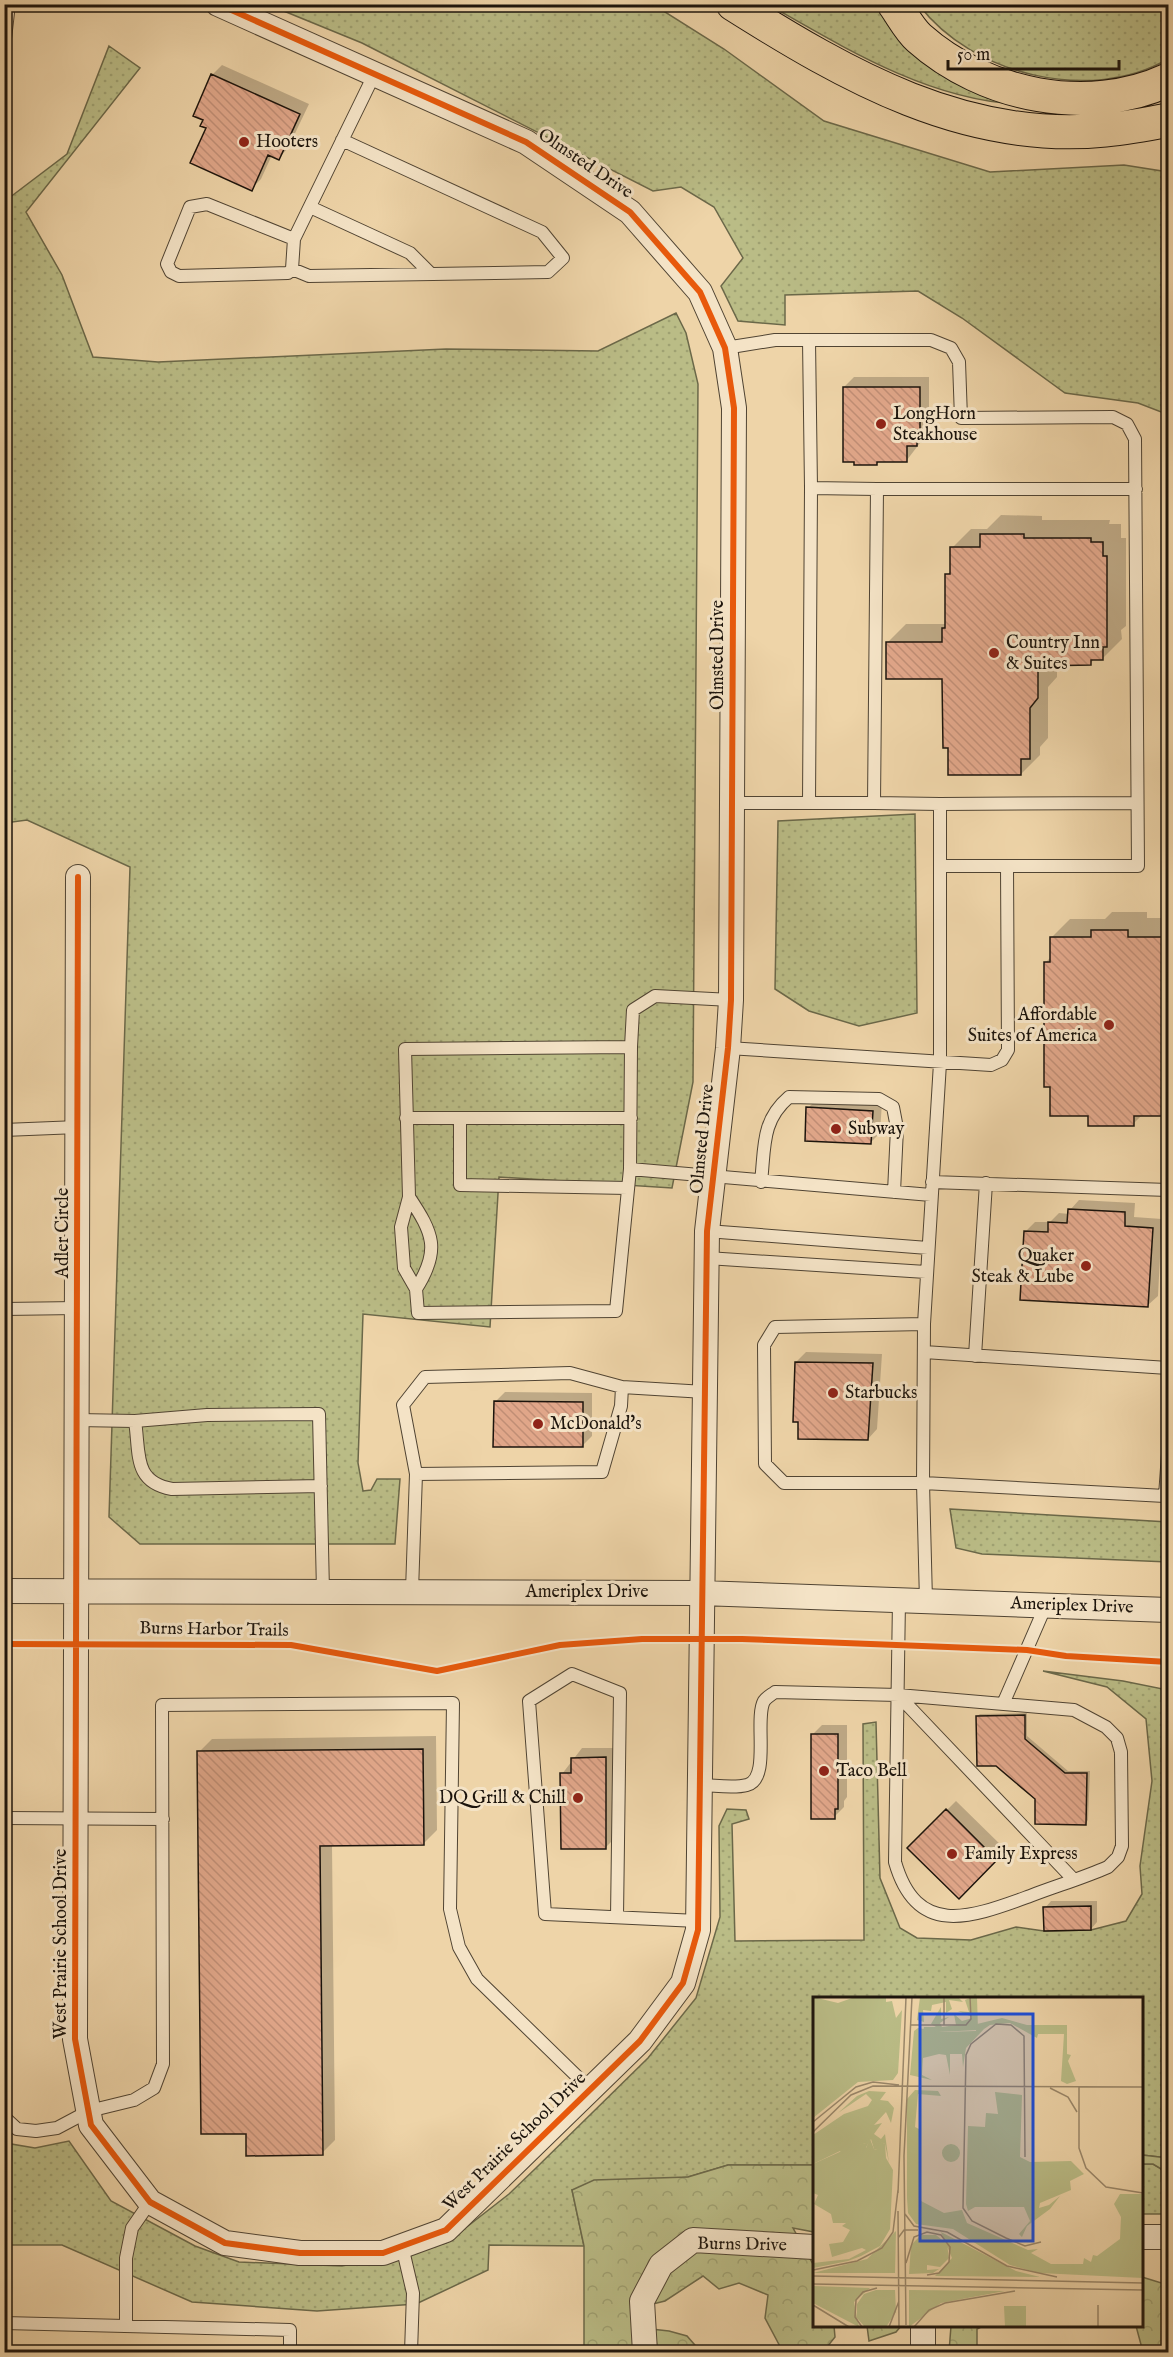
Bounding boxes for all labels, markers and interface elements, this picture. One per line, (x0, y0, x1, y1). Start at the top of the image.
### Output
scale bar (948, 33, 1119, 71)
text: 50 m (957, 44, 990, 67)
street label: Olmsted Drive (533, 124, 637, 204)
place label: Hooters (256, 131, 318, 154)
marker: Hooters (237, 135, 251, 149)
place label: LongHorn Steakhouse (893, 403, 977, 447)
marker: LongHorn Steakhouse (874, 417, 888, 431)
street label: Olmsted Drive (707, 600, 730, 710)
place label: Country Inn & Suites (1006, 632, 1100, 676)
marker: Country Inn & Suites (987, 646, 1001, 660)
place label: Affordable Suites of America (968, 1004, 1097, 1048)
marker: Affordable Suites of America (1102, 1018, 1116, 1032)
street label: Olmsted Drive (686, 1083, 720, 1195)
place label: Subway (848, 1118, 904, 1141)
marker: Subway (829, 1122, 843, 1136)
street label: Adler Circle (52, 1188, 75, 1279)
place label: Quaker Steak & Lube (972, 1245, 1074, 1289)
marker: Quaker Steak & Lube (1079, 1259, 1093, 1273)
place label: Starbucks (845, 1382, 917, 1405)
marker: Starbucks (826, 1386, 840, 1400)
place label: McDonald's (550, 1413, 642, 1436)
marker: McDonald's (531, 1417, 545, 1431)
street label: Ameriplex Drive (524, 1581, 649, 1604)
street label: Ameriplex Drive (1009, 1592, 1134, 1620)
street label: Burns Harbor Trails (139, 1617, 289, 1643)
place label: Taco Bell (836, 1760, 907, 1783)
marker: Taco Bell (817, 1764, 831, 1778)
place label: DQ Grill & Chill (439, 1787, 566, 1810)
marker: DQ Grill & Chill (571, 1791, 585, 1805)
place label: Family Express (964, 1843, 1078, 1866)
marker: Family Express (945, 1847, 959, 1861)
street label: West Prairie School Drive (50, 1849, 73, 2039)
inset map (813, 1997, 1143, 2327)
street label: West Prairie School Drive (438, 2067, 592, 2217)
street label: Burns Drive (697, 2233, 787, 2257)

